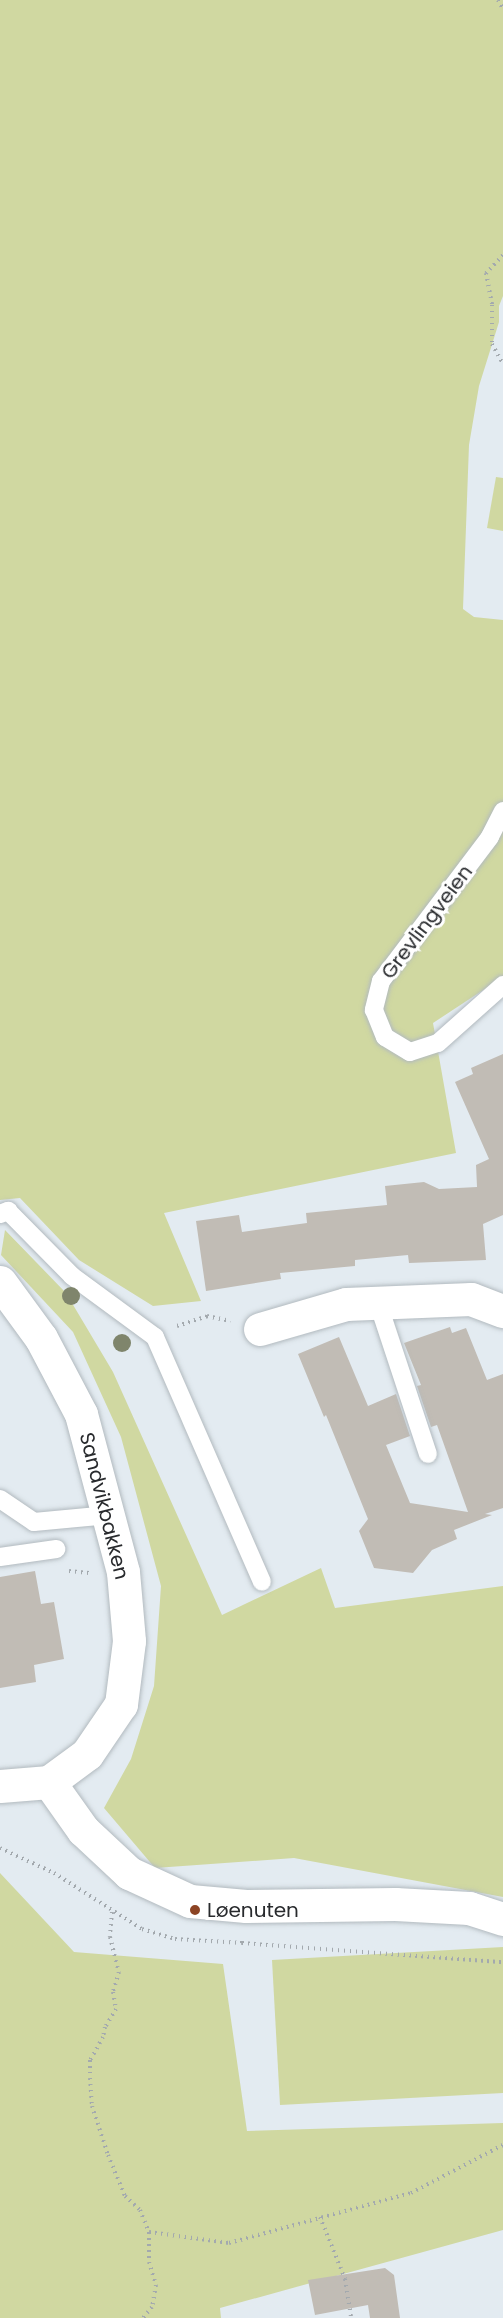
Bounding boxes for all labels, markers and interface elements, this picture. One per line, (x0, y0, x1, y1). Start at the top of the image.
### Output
street label: Grevlingveien (376, 860, 478, 984)
street label: Sandvikbakken (74, 1430, 134, 1582)
place label: Løenuten (207, 1898, 299, 1922)
marker: Løenuten (188, 1903, 202, 1917)

